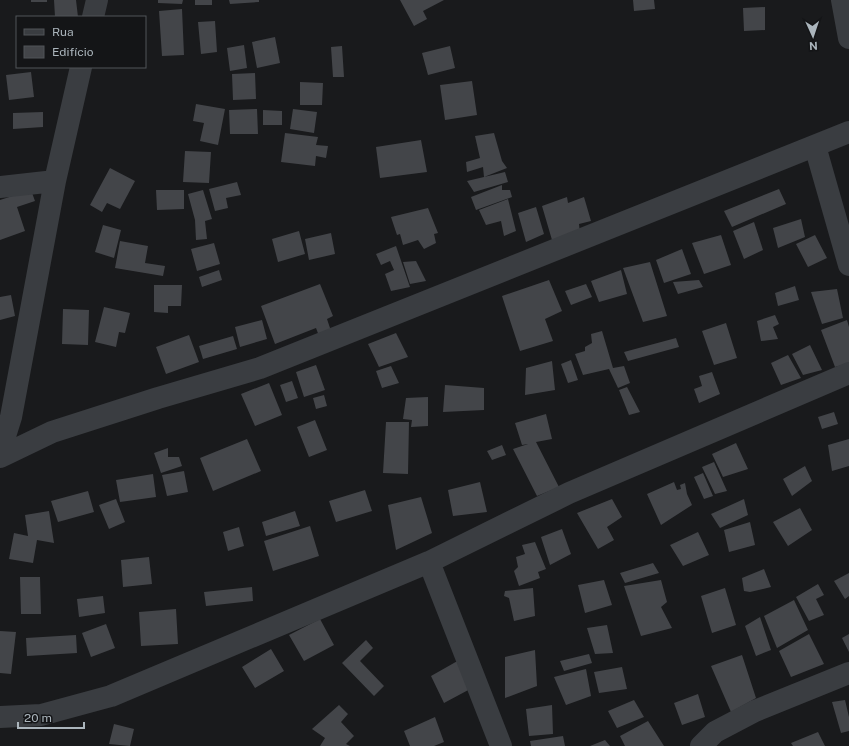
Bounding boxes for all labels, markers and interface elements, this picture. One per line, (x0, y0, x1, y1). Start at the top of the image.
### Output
legend (16, 16, 146, 68)
north arrow (793, 16, 833, 56)
text: Rua (52, 25, 74, 39)
text: N (809, 40, 818, 52)
text: Edifício (52, 45, 94, 59)
scale bar (18, 704, 84, 730)
text: 20 m (24, 711, 52, 725)

